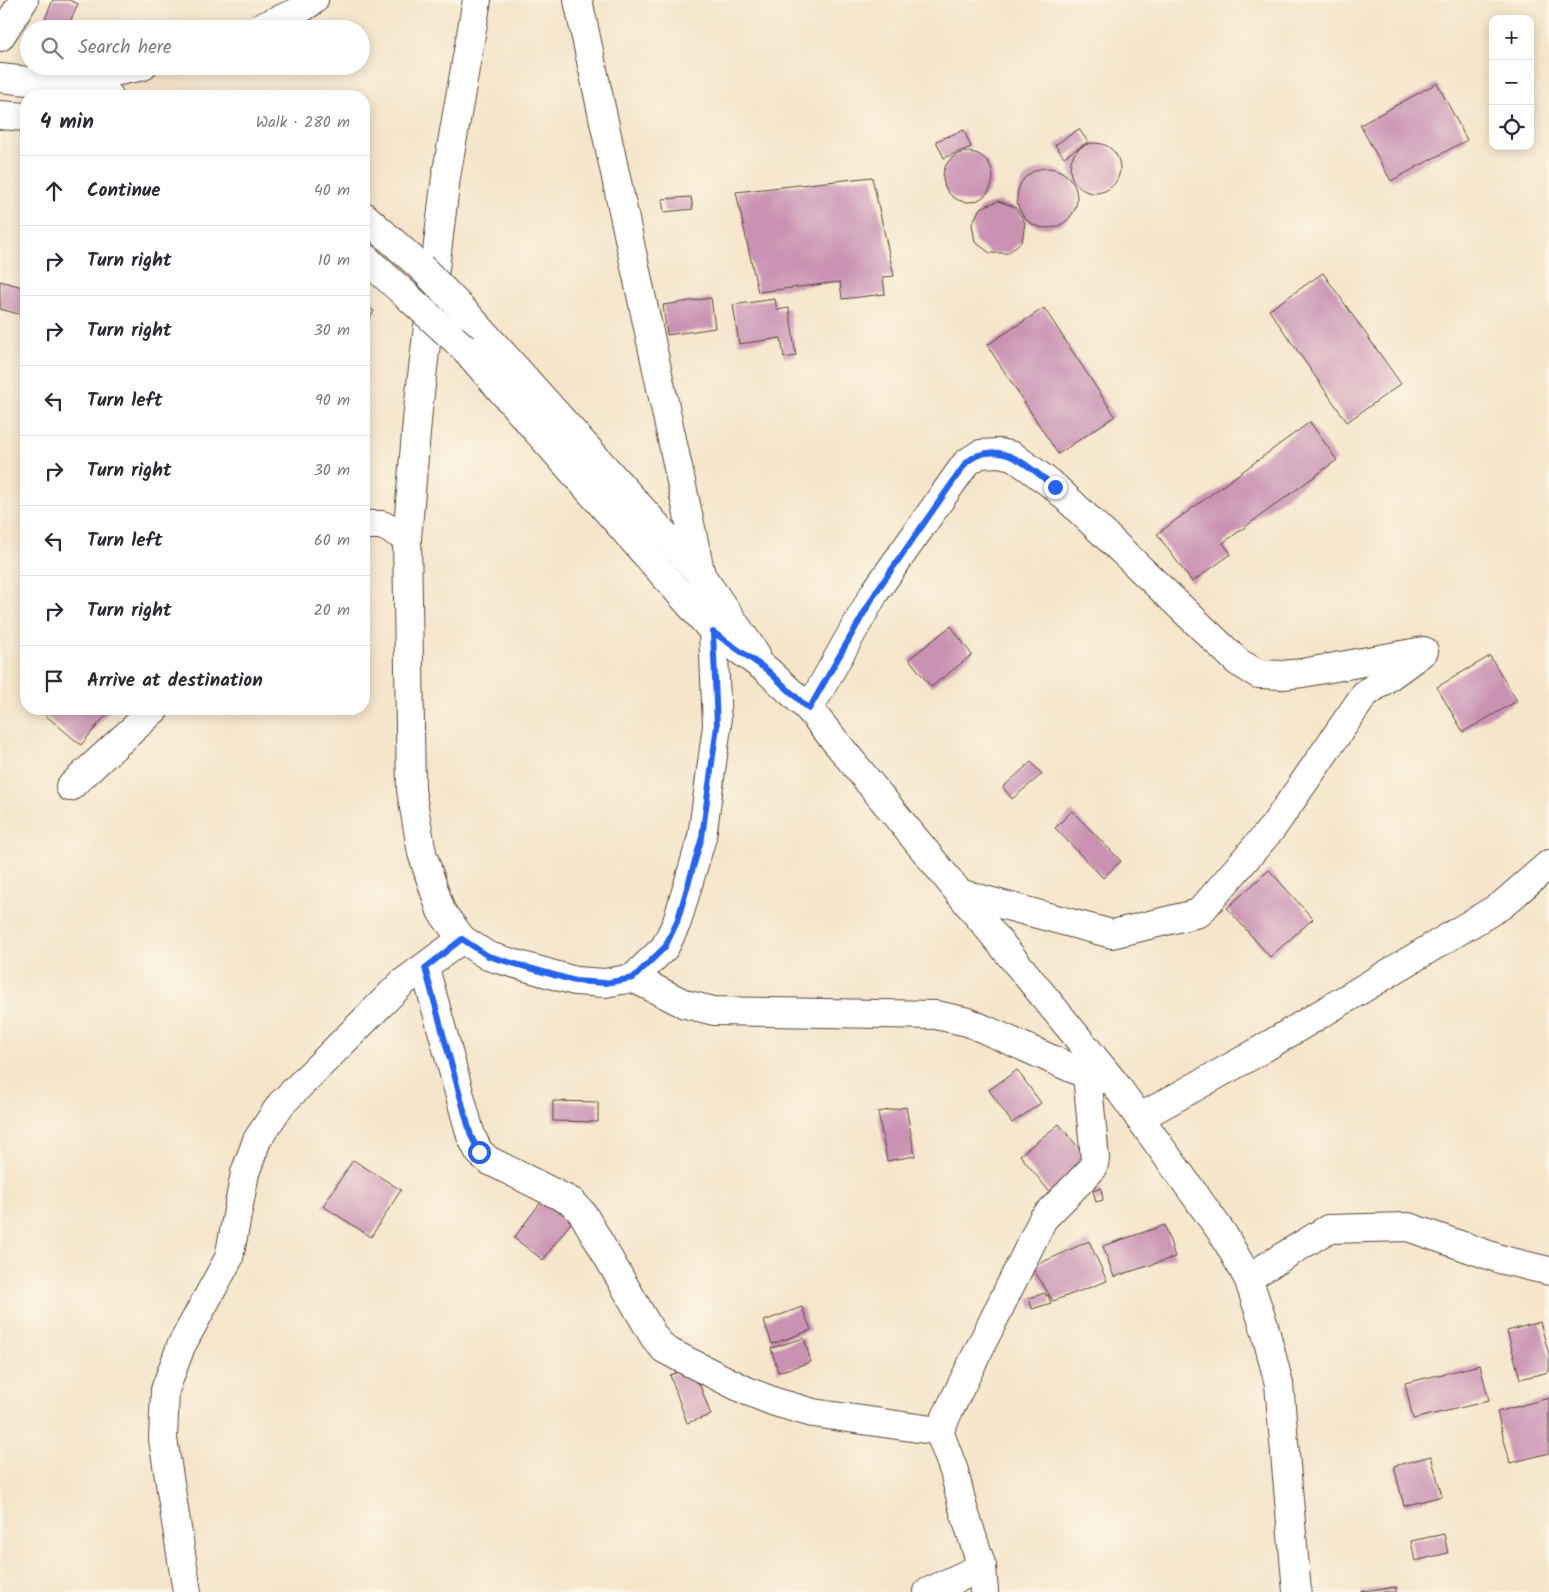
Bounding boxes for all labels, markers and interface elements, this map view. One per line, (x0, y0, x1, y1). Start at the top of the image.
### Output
map controls (1489, 15, 1534, 150)
button: + (1489, 15, 1534, 60)
search box (20, 20, 370, 75)
text: Search here (78, 33, 172, 63)
icon: search (38, 34, 66, 62)
button: − (1489, 60, 1534, 105)
button: locate (1489, 105, 1534, 150)
text: 4 min (40, 106, 94, 139)
text: Walk · 280 m (256, 110, 350, 135)
text: Continue (87, 176, 160, 206)
icon: ahead (40, 177, 68, 205)
text: 40 m (314, 178, 350, 203)
text: Turn right (87, 246, 172, 276)
icon: right (40, 247, 68, 275)
text: 10 m (318, 248, 350, 273)
text: Turn right (87, 316, 172, 346)
icon: right (40, 317, 68, 345)
text: 30 m (314, 318, 350, 343)
text: Turn left (87, 386, 162, 416)
icon: left (40, 387, 68, 415)
text: 90 m (315, 388, 350, 413)
text: Turn right (87, 456, 172, 486)
icon: right (40, 457, 68, 485)
text: 30 m (314, 458, 350, 483)
route end (1044, 476, 1067, 499)
text: Turn left (87, 526, 162, 556)
icon: left (40, 527, 68, 555)
text: 60 m (314, 528, 350, 553)
text: Turn right (87, 596, 172, 626)
icon: right (40, 597, 68, 625)
text: 20 m (314, 598, 350, 623)
text: Arrive at destination (87, 666, 263, 696)
icon: arrive (40, 667, 68, 695)
route start (468, 1141, 491, 1164)

